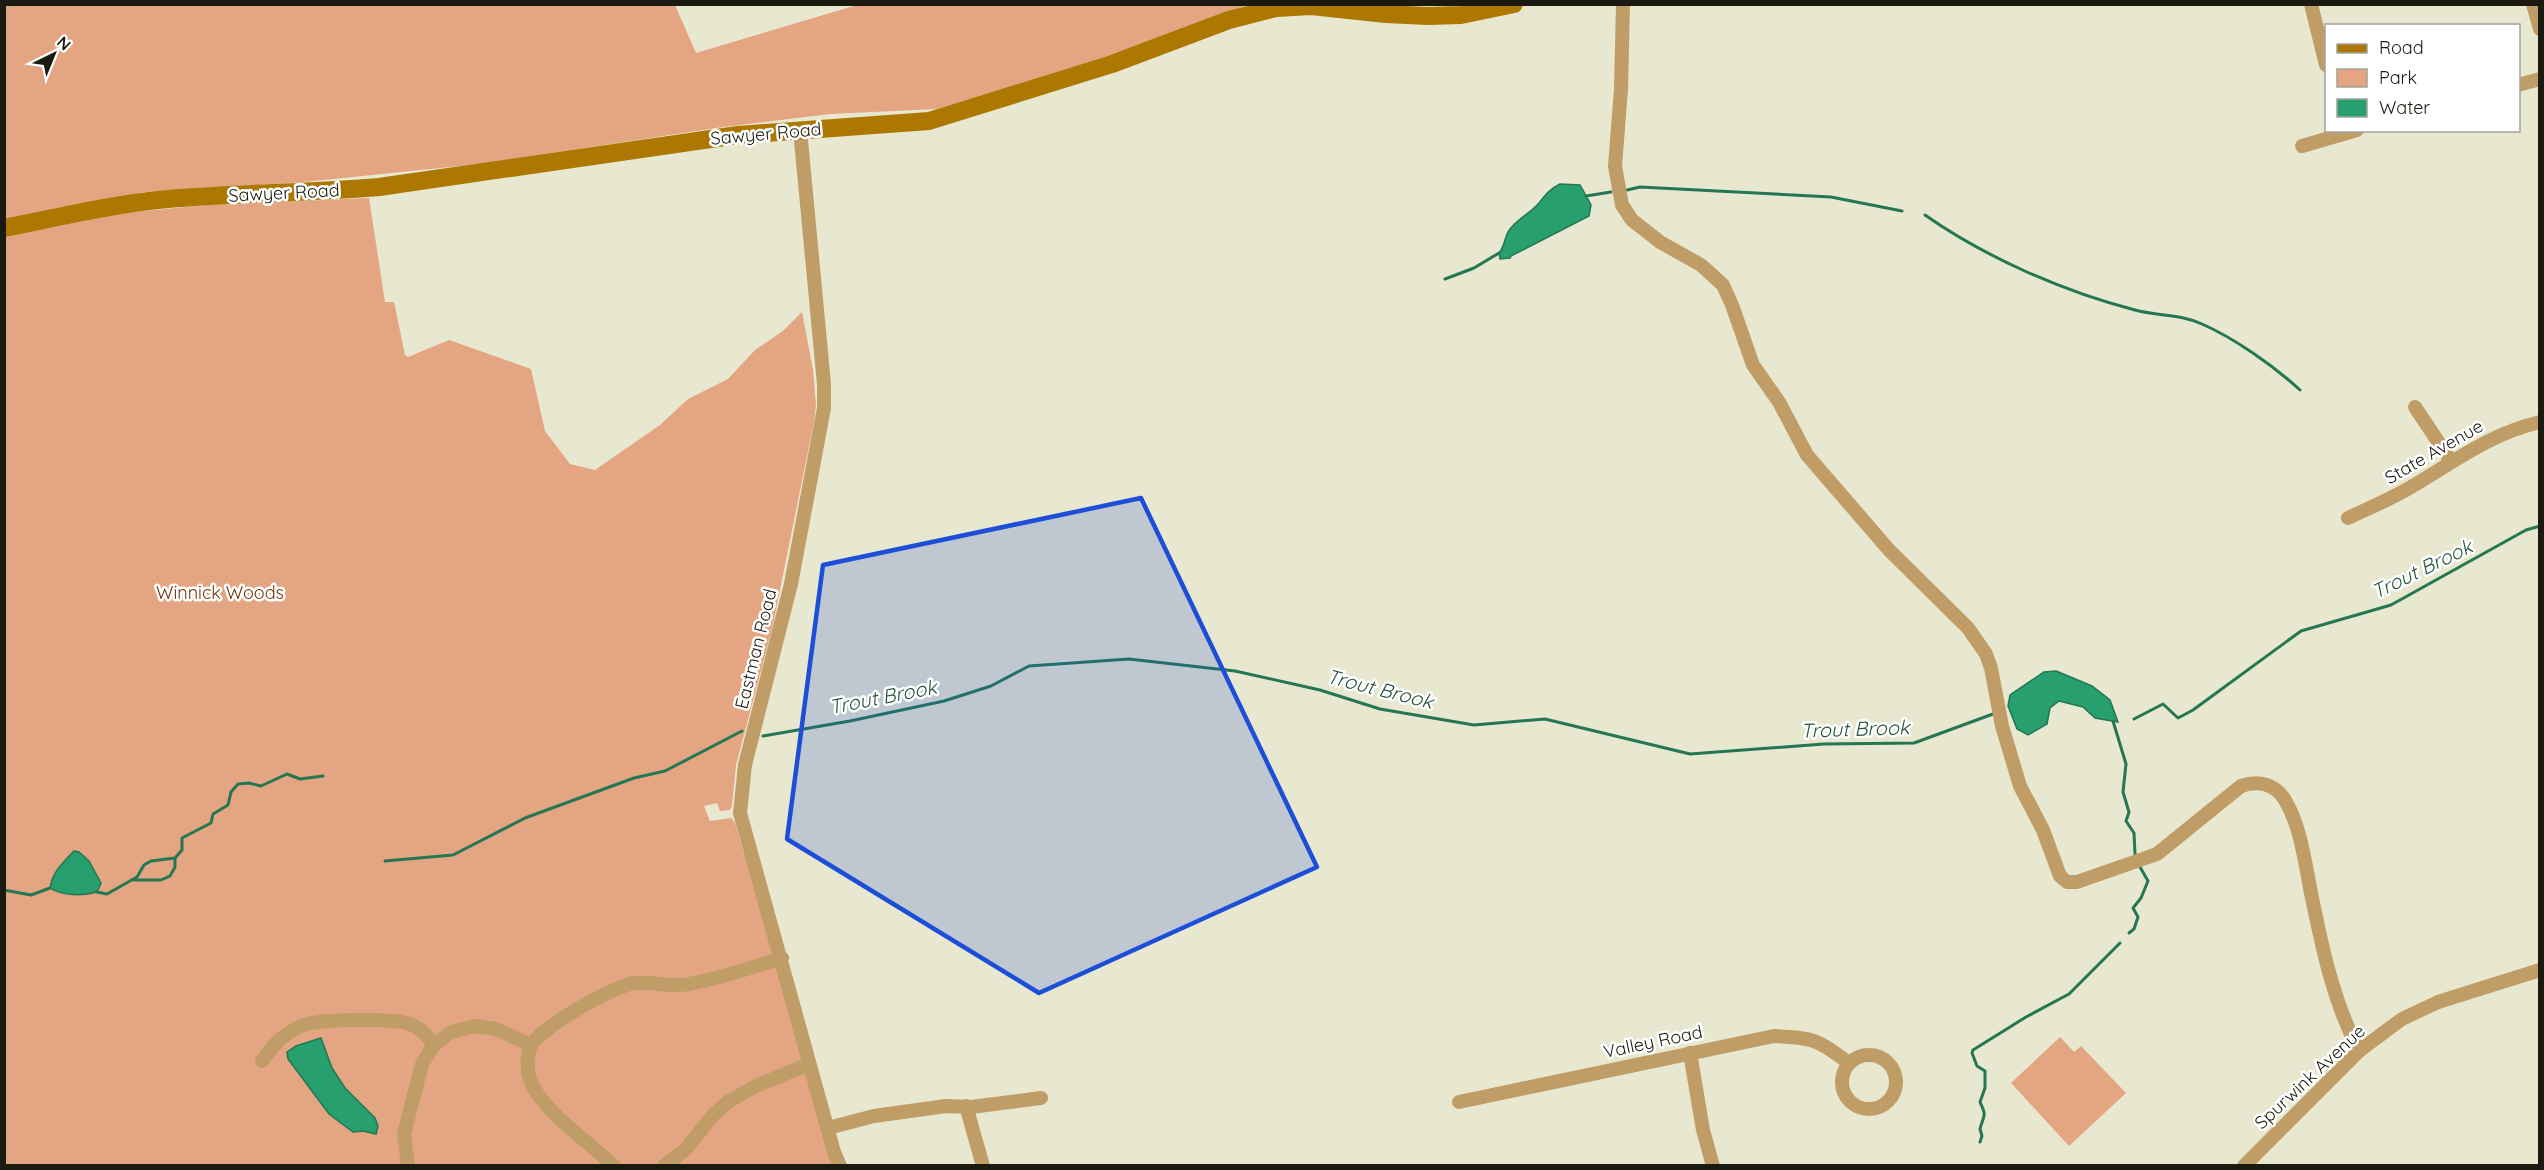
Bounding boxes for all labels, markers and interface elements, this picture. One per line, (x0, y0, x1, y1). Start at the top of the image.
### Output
north arrow (24, 24, 84, 84)
legend (2325, 24, 2520, 132)
text: N (53, 32, 75, 54)
text: Road (2379, 36, 2424, 59)
text: Park (2379, 66, 2417, 89)
text: Water (2379, 96, 2430, 119)
street label: Sawyer Road (710, 117, 822, 150)
street label: Sawyer Road (228, 178, 340, 207)
street label: State Avenue (2380, 414, 2487, 489)
water label: Trout Brook (2367, 532, 2478, 604)
park label: Winnick Woods (156, 581, 284, 604)
street label: Eastman Road (729, 586, 782, 711)
water label: Trout Brook (1324, 663, 1438, 714)
water label: Trout Brook (827, 673, 941, 719)
water label: Trout Brook (1800, 714, 1912, 743)
street label: Spurwink Avenue (2250, 1019, 2370, 1134)
street label: Valley Road (1601, 1020, 1705, 1063)

